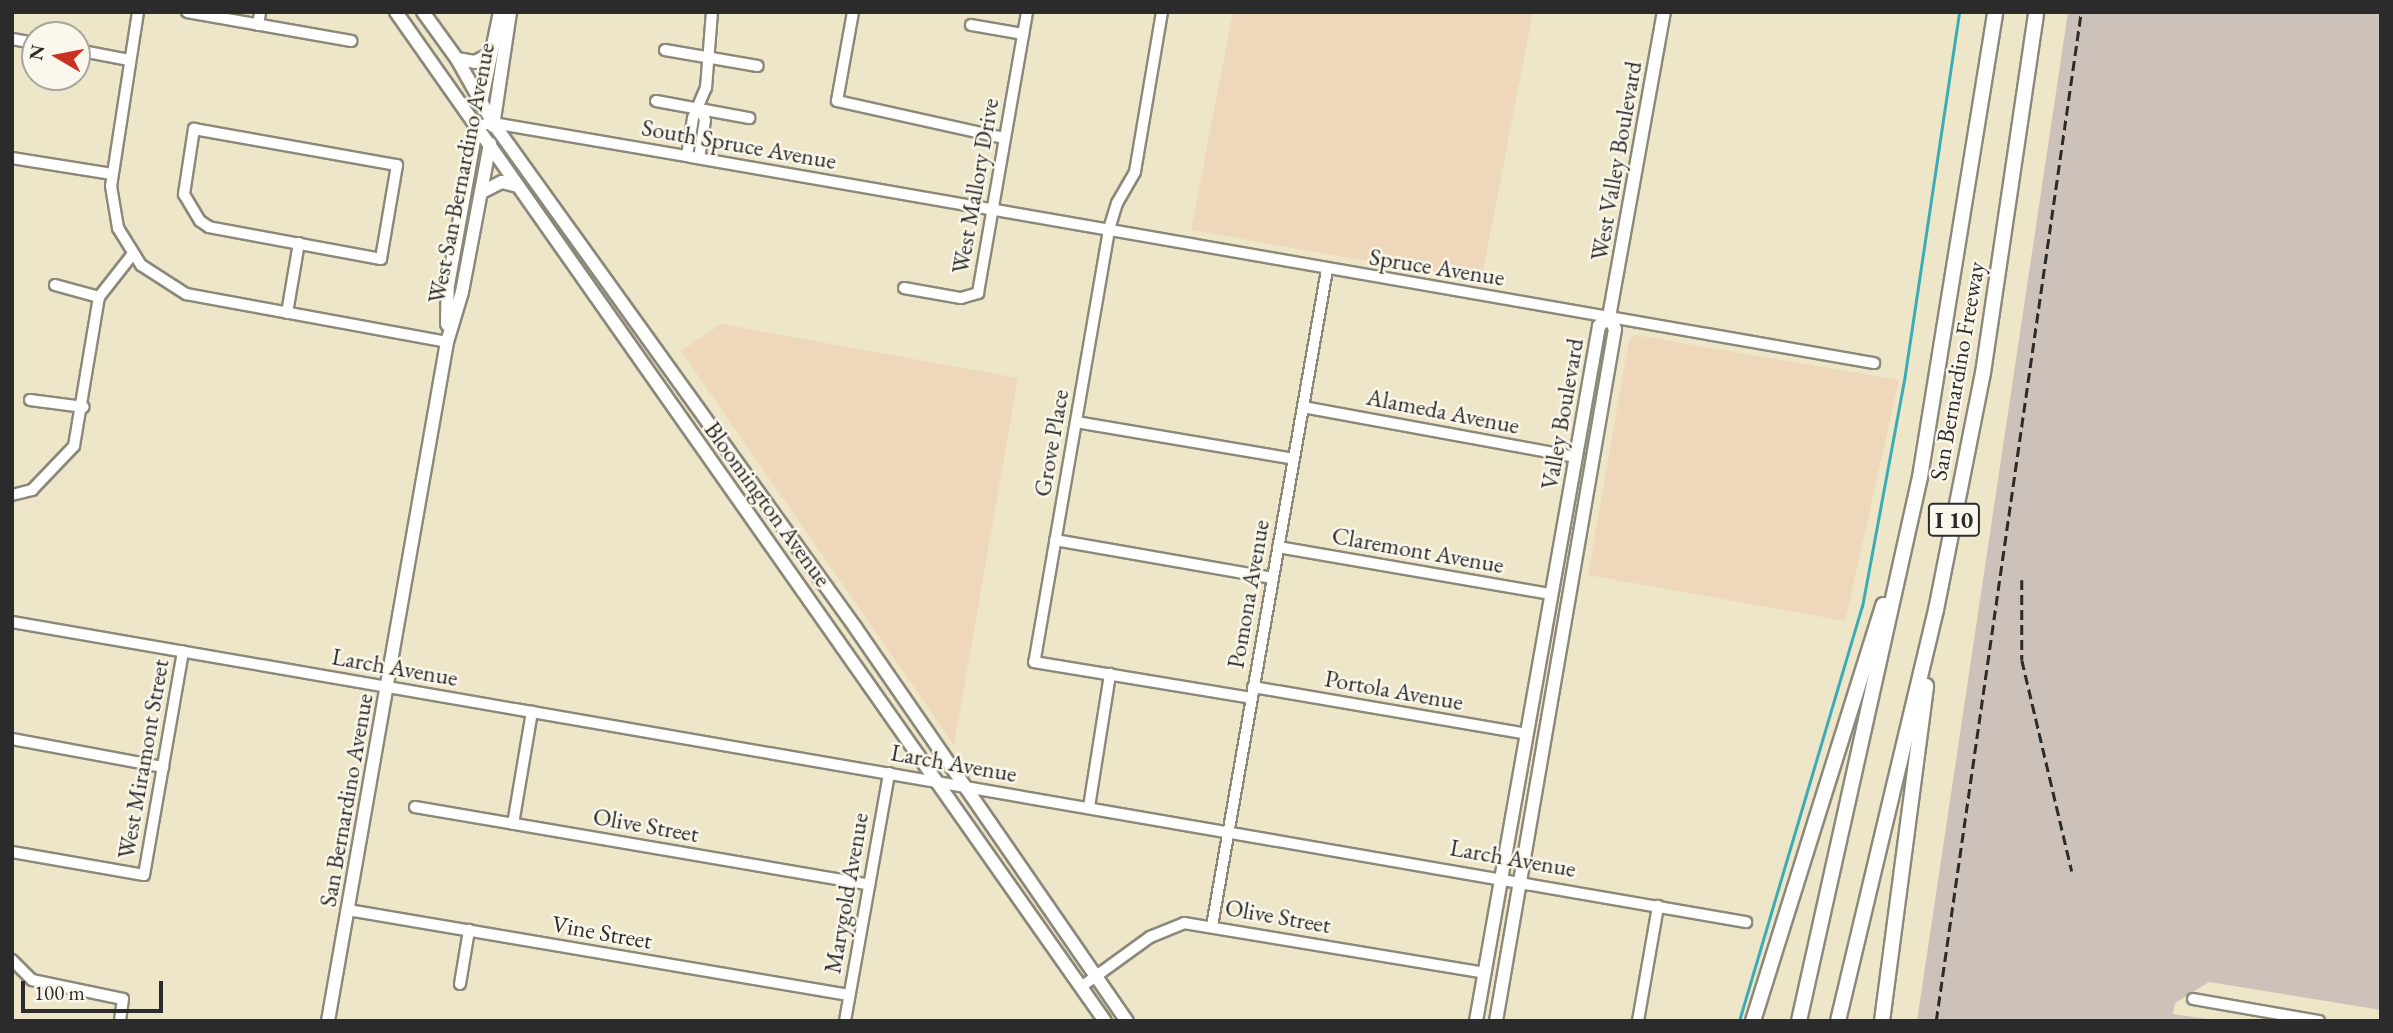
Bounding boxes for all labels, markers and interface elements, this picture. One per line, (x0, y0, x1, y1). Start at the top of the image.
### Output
north arrow (21, 21, 91, 91)
street label: West San Bernardino Avenue (422, 40, 500, 306)
text: N (23, 43, 50, 62)
street label: West Valley Boulevard (1584, 59, 1648, 263)
street label: West Mallory Drive (945, 96, 1005, 276)
street label: South Spruce Avenue (639, 113, 839, 175)
street label: Spruce Avenue (1367, 242, 1507, 292)
street label: San Bernardino Freeway (1924, 259, 1990, 483)
street label: Valley Boulevard (1535, 336, 1589, 492)
street label: Alameda Avenue (1364, 382, 1522, 440)
street label: Grove Place (1027, 387, 1075, 499)
street label: Bloomington Avenue (698, 416, 838, 592)
road number: I 10 (1928, 500, 1980, 540)
street label: Pomona Avenue (1221, 517, 1275, 671)
street label: Claremont Avenue (1330, 521, 1506, 579)
street label: Larch Avenue (330, 642, 460, 692)
street label: West Miramont Street (111, 657, 175, 861)
street label: Portola Avenue (1323, 664, 1465, 716)
street label: San Bernardino Avenue (313, 691, 379, 909)
street label: Larch Avenue (889, 738, 1019, 788)
street label: Olive Street (591, 802, 701, 848)
street label: Marygold Avenue (818, 810, 874, 976)
street label: Larch Avenue (1448, 833, 1578, 883)
street label: Olive Street (1223, 893, 1333, 939)
street label: Vine Street (550, 909, 654, 955)
scale bar (24, 967, 166, 1011)
text: 100 m (34, 979, 85, 1006)

